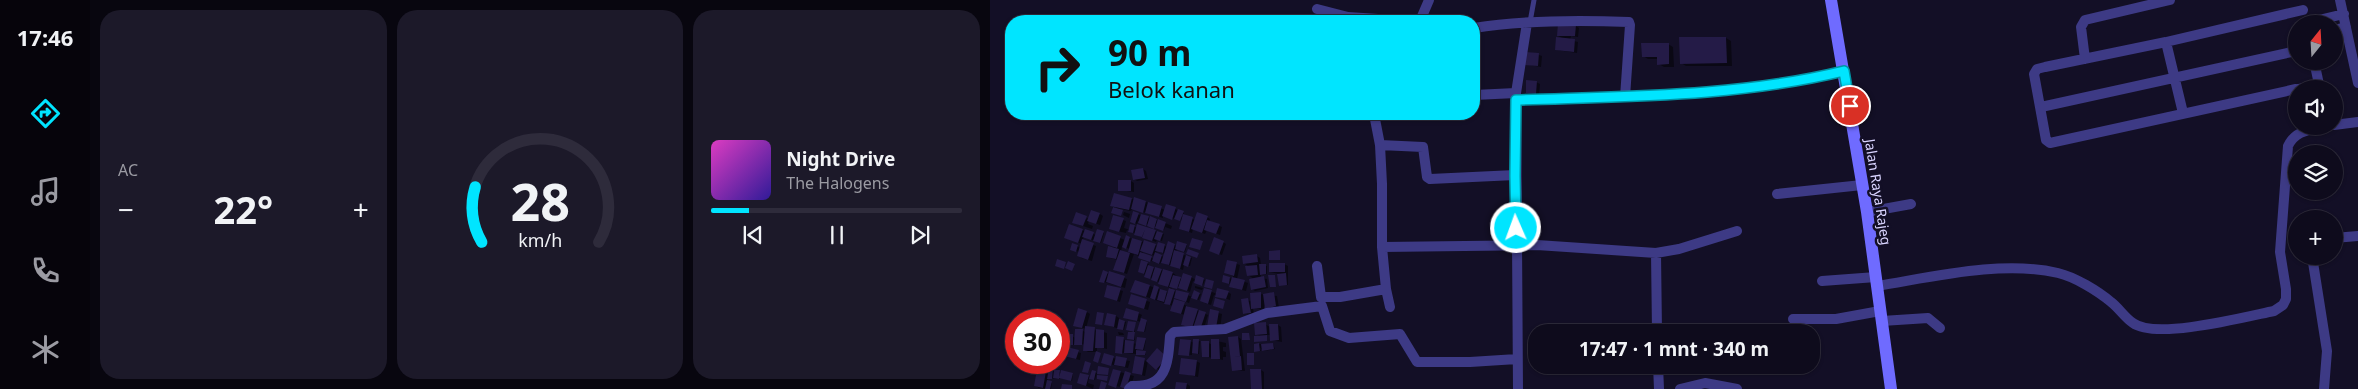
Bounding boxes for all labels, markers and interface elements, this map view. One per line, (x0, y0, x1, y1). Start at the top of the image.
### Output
north arrow (2288, 15, 2342, 70)
map controls (2288, 15, 2343, 265)
text: 17:46 (17, 22, 73, 52)
text: 90 m (1108, 29, 1191, 76)
icon: right (1025, 35, 1090, 100)
text: Belok kanan (1108, 74, 1235, 104)
button: sound (2288, 80, 2343, 135)
pin (1829, 85, 1871, 127)
icon: arrive (1836, 92, 1864, 120)
icon: directions (28, 96, 63, 131)
street label: Jalan Raya Rajeg (1860, 135, 1896, 246)
button: layers (2288, 145, 2343, 200)
text: Night Drive (786, 146, 895, 172)
text: AC (118, 159, 138, 181)
text: 28 (510, 165, 570, 236)
text: The Halogens (786, 172, 889, 194)
icon: music (28, 174, 63, 209)
text: 22° (214, 183, 273, 235)
text: − (118, 190, 134, 228)
text: + (353, 190, 369, 228)
position arrow (1489, 201, 1541, 253)
button: + (2288, 210, 2343, 265)
icon: previous (739, 221, 767, 249)
icon: pause (823, 221, 851, 249)
icon: next (906, 221, 934, 249)
text: km/h (518, 228, 562, 252)
icon: phone (28, 253, 63, 288)
speed limit sign: 30 (1005, 309, 1070, 374)
icon: climate (28, 332, 63, 367)
text: 17:47 · 1 mnt · 340 m (1579, 336, 1769, 362)

